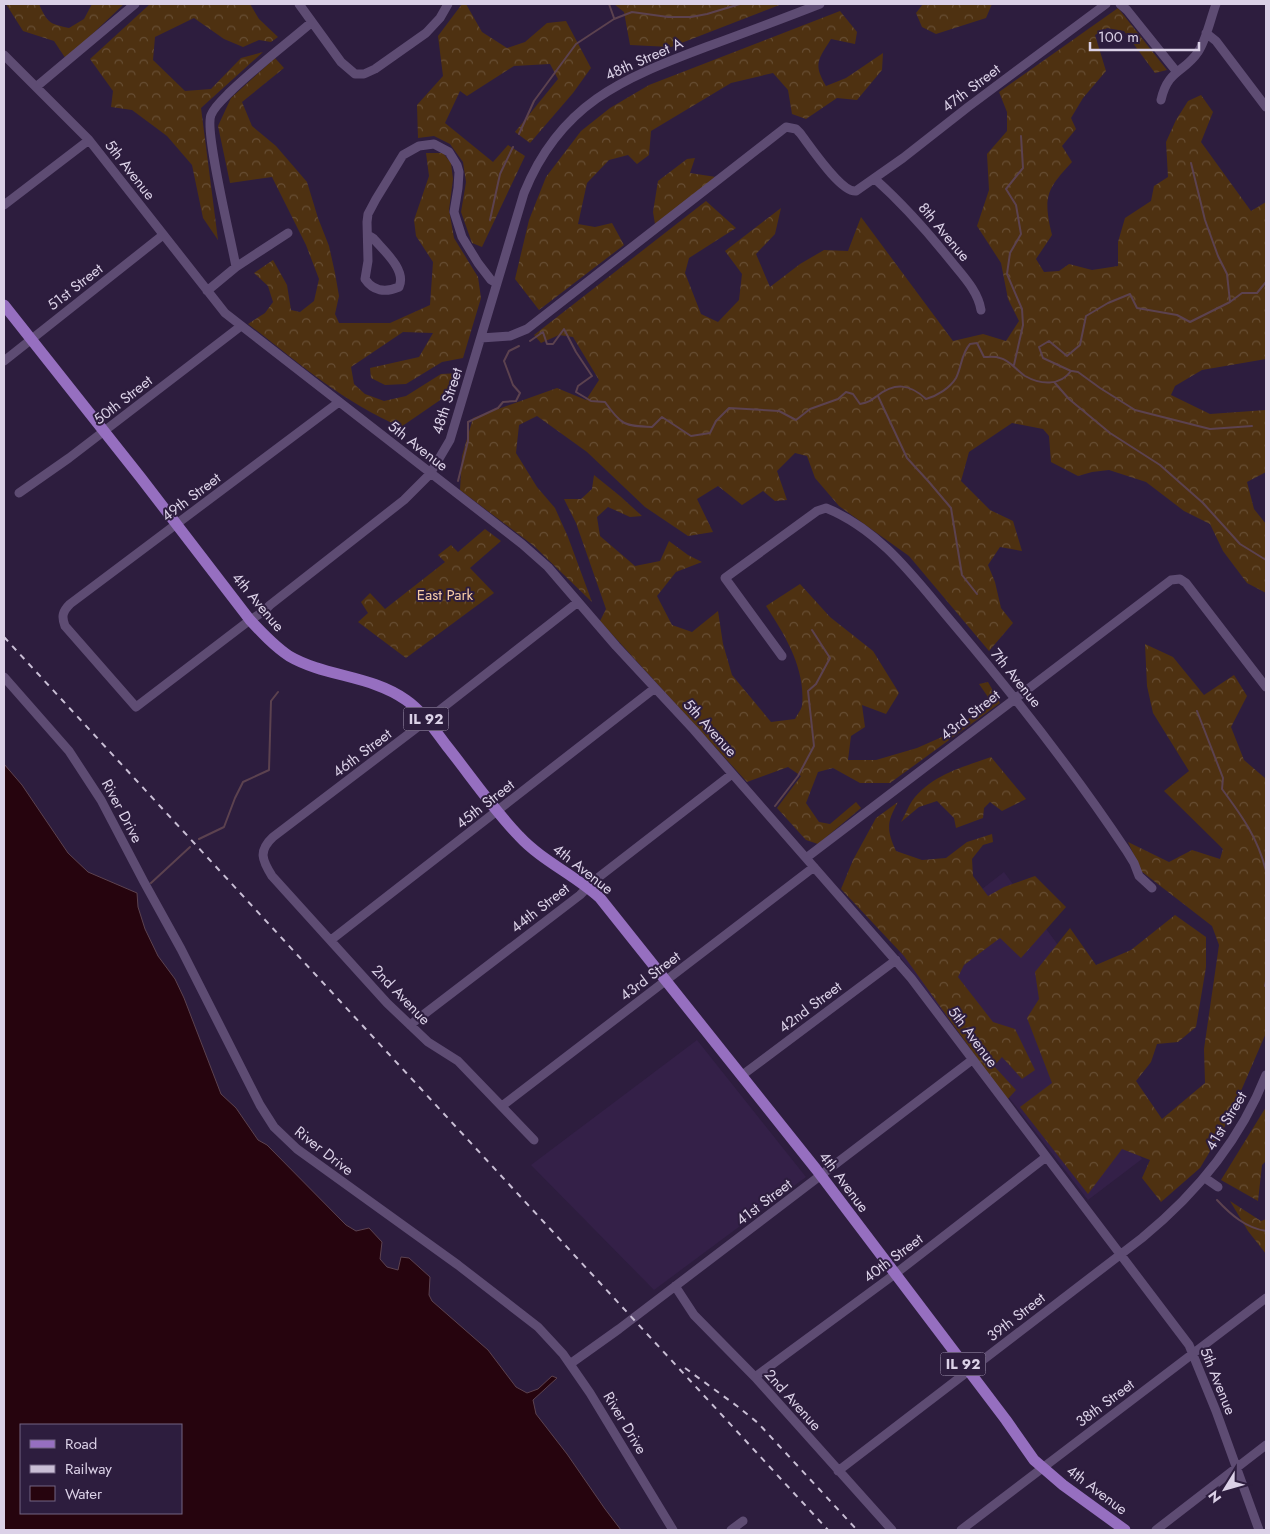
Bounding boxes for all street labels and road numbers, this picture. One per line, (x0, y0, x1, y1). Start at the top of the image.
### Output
street label: 48th Street A (602, 32, 687, 86)
street label: 47th Street (937, 58, 1005, 117)
street label: 5th Avenue (99, 135, 161, 205)
street label: 8th Avenue (913, 198, 975, 266)
street label: 51st Street (43, 258, 108, 316)
street label: 48th Street (426, 365, 468, 437)
street label: 50th Street (89, 370, 157, 430)
street label: 5th Avenue (383, 415, 453, 477)
street label: 49th Street (157, 467, 226, 527)
street label: 4th Avenue (227, 568, 290, 637)
street label: 7th Avenue (985, 644, 1047, 713)
street label: 43rd Street (935, 684, 1005, 746)
street label: 5th Avenue (678, 694, 742, 762)
road number: IL 92 (404, 708, 448, 731)
street label: 46th Street (328, 723, 397, 783)
street label: 45th Street (451, 774, 519, 834)
street label: River Drive (96, 775, 148, 847)
street label: 4th Avenue (548, 838, 618, 900)
street label: 44th Street (506, 878, 574, 938)
street label: 43rd Street (615, 946, 685, 1006)
street label: 2nd Avenue (367, 960, 436, 1030)
street label: 42nd Street (774, 976, 846, 1038)
street label: 5th Avenue (943, 1002, 1003, 1072)
street label: 41st Street (1200, 1087, 1252, 1155)
street label: River Drive (290, 1121, 358, 1181)
street label: 4th Avenue (814, 1147, 874, 1217)
street label: 41st Street (731, 1173, 797, 1230)
street label: 40th Street (859, 1228, 928, 1288)
street label: 39th Street (982, 1287, 1050, 1347)
street label: 5th Avenue (1194, 1344, 1242, 1418)
road number: IL 92 (940, 1352, 986, 1376)
street label: 2nd Avenue (759, 1364, 827, 1436)
street label: 38th Street (1071, 1373, 1139, 1432)
street label: River Drive (598, 1388, 652, 1459)
street label: 4th Avenue (1062, 1460, 1132, 1520)

